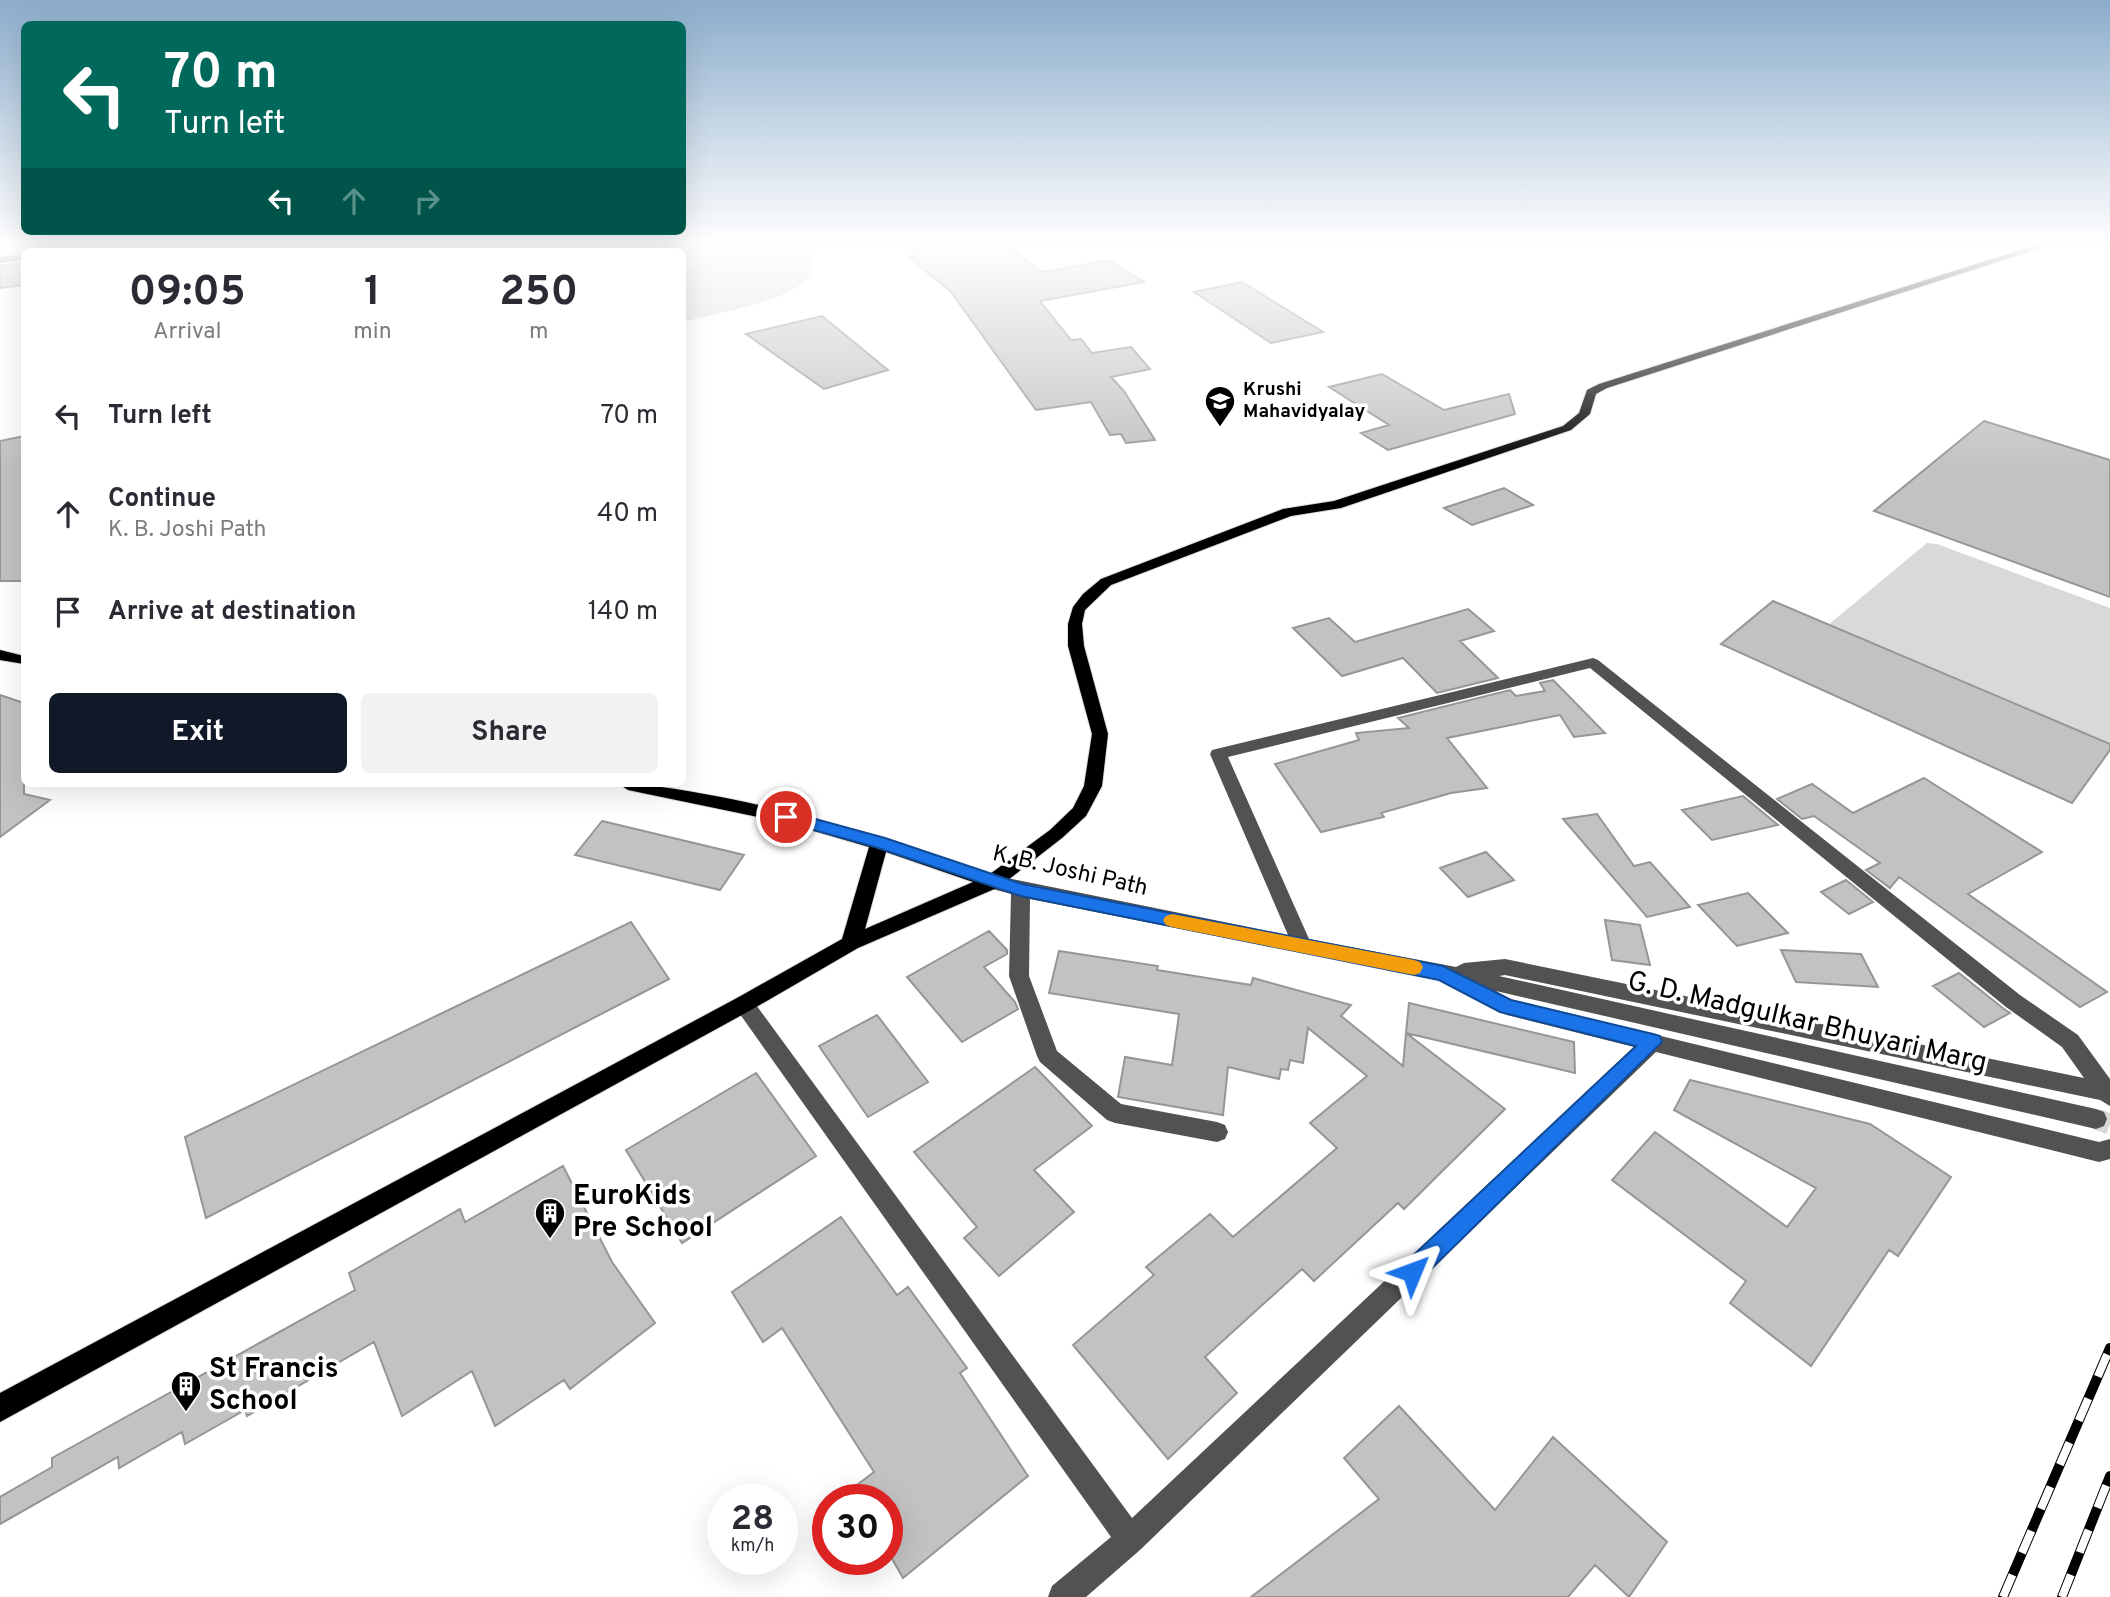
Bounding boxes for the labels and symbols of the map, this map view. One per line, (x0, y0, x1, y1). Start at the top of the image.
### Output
place label: Krushi Mahavidyalay (1243, 378, 1366, 424)
school or university icon: Krushi Mahavidyalay (1203, 384, 1237, 428)
pin (756, 787, 816, 847)
street label: K. B. Joshi Path (990, 840, 1150, 904)
street label: G. D. Madgulkar Bhuyari Marg (1624, 964, 1990, 1082)
place label: EuroKids Pre School (573, 1179, 713, 1247)
building icon: EuroKids Pre School (533, 1196, 567, 1240)
position arrow (1375, 1235, 1449, 1309)
place label: St Francis School (209, 1352, 339, 1420)
building icon: St Francis School (169, 1369, 203, 1413)
speed limit sign: 30 (812, 1484, 903, 1575)

